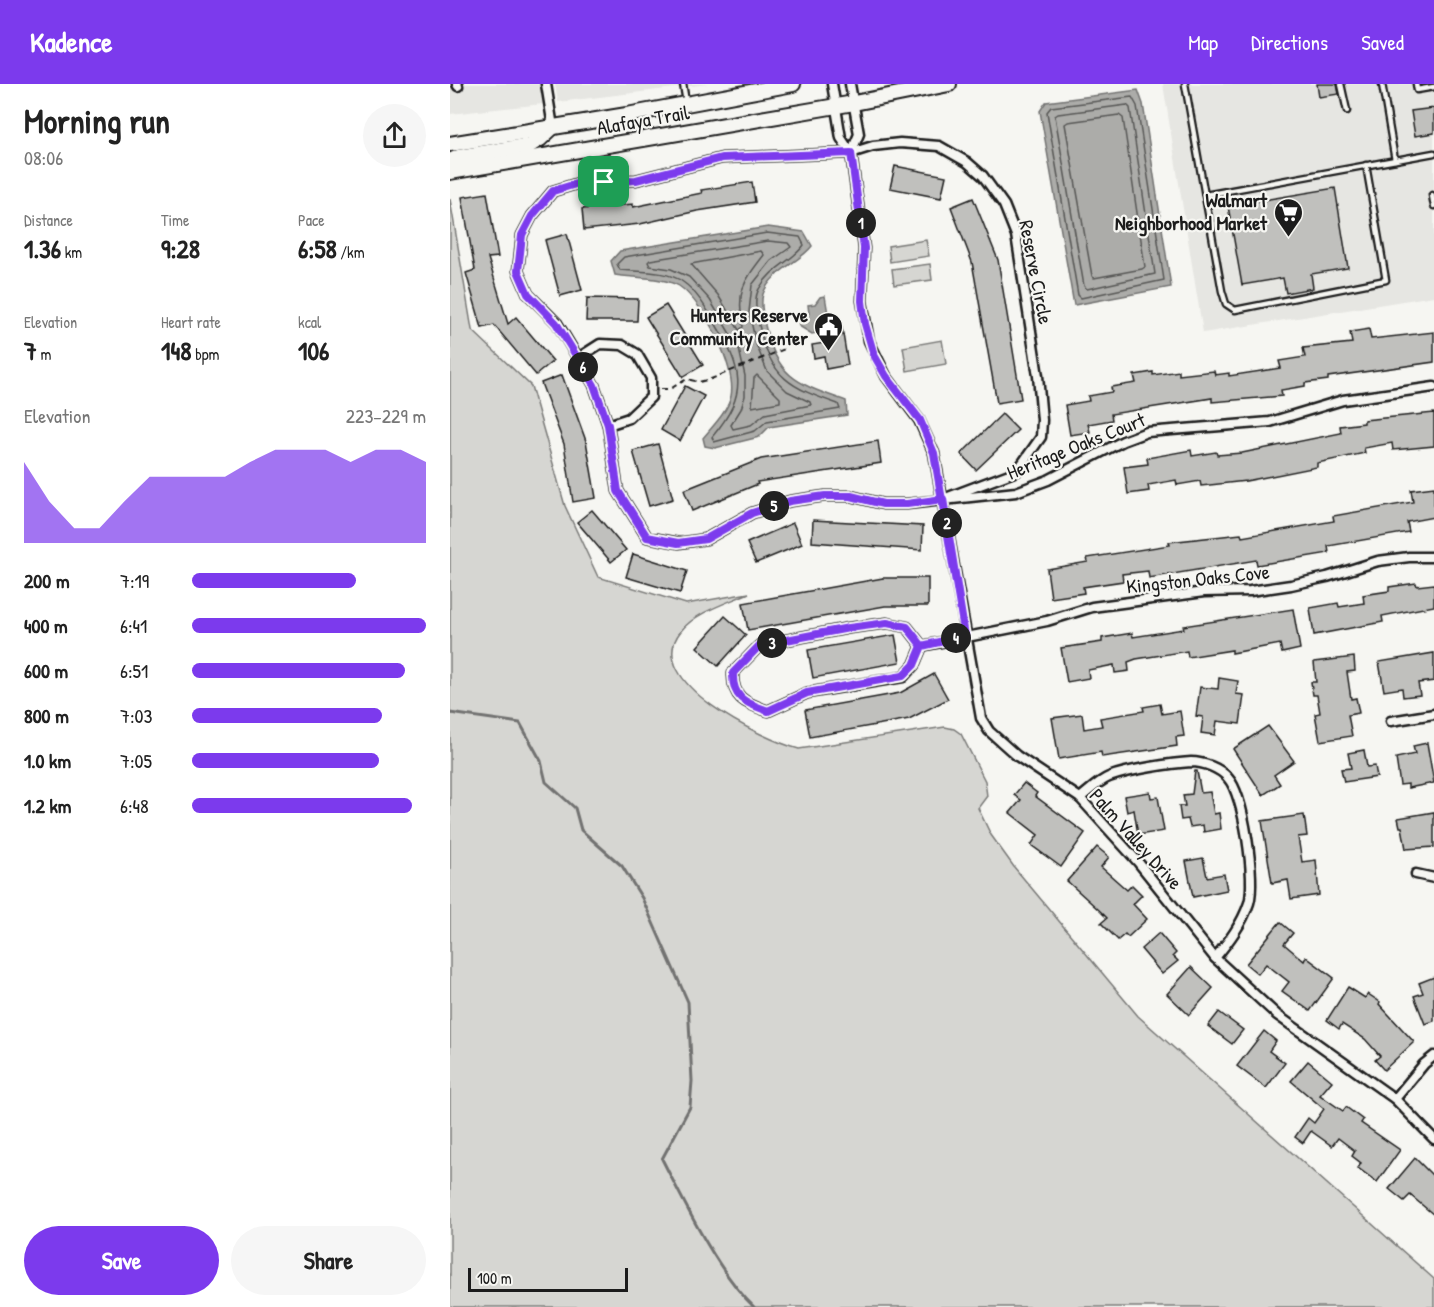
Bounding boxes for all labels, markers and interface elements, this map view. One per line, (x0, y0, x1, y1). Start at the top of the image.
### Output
text: Kadence (30, 23, 112, 61)
text: Map (1188, 28, 1218, 57)
text: Directions (1251, 28, 1328, 57)
text: Saved (1361, 28, 1404, 57)
street label: Alafaya Trail (595, 98, 692, 141)
text: Morning run (24, 99, 170, 143)
button: share (363, 104, 426, 167)
text: 08:06 (24, 144, 63, 171)
pin (578, 156, 629, 207)
icon: arrive (587, 165, 620, 198)
place label: Walmart Neighborhood Market (1115, 186, 1268, 237)
supermarket icon: Walmart Neighborhood Market (1272, 196, 1304, 238)
pin: 1 (846, 208, 876, 238)
text: Distance (24, 209, 73, 231)
text: Time (161, 209, 189, 231)
text: Pace (298, 209, 325, 231)
text: 1 (858, 212, 864, 234)
street label: Reserve Circle (1013, 218, 1060, 326)
text: 1.36 (24, 231, 61, 266)
text: 9:28 (161, 231, 200, 266)
text: 6:58 (298, 231, 337, 266)
text: km (61, 241, 82, 263)
text: /km (337, 241, 365, 263)
place label: Hunters Reserve Community Center (670, 301, 808, 352)
public building icon: Hunters Reserve Community Center (813, 310, 845, 352)
text: Elevation (24, 311, 77, 333)
text: Heart rate (161, 311, 221, 333)
text: kcal (298, 311, 321, 333)
text: 7 (24, 333, 37, 368)
text: 148 (161, 333, 191, 368)
text: 106 (298, 333, 329, 368)
text: m (37, 343, 51, 365)
text: bpm (191, 343, 219, 365)
pin: 6 (568, 352, 598, 382)
text: 6 (580, 356, 586, 378)
text: Elevation (24, 402, 90, 429)
text: 223–229 m (346, 402, 426, 429)
street label: Heritage Oaks Court (1003, 405, 1150, 486)
pin: 5 (759, 491, 789, 521)
text: 5 (771, 495, 777, 517)
pin: 2 (932, 508, 962, 538)
text: 2 (943, 512, 951, 534)
street label: Kingston Oaks Cove (1125, 558, 1271, 599)
text: 200 m (24, 567, 69, 594)
text: 7:19 (120, 567, 149, 594)
text: 400 m (24, 612, 68, 639)
text: 6:41 (120, 612, 147, 639)
pin: 4 (941, 623, 971, 653)
text: 4 (953, 627, 959, 649)
pin: 3 (757, 628, 787, 658)
text: 3 (768, 632, 776, 654)
text: 600 m (24, 657, 68, 684)
text: 6:51 (120, 657, 148, 684)
text: 800 m (24, 702, 69, 729)
text: 7:03 (120, 702, 152, 729)
text: 1.0 km (24, 747, 71, 774)
text: 7:05 (120, 747, 152, 774)
street label: Palm Valley Drive (1084, 782, 1189, 895)
text: 1.2 km (24, 792, 71, 819)
text: 6:48 (120, 792, 149, 819)
button: Save (24, 1226, 219, 1295)
button: Share (231, 1226, 426, 1295)
scale bar (468, 1265, 628, 1292)
text: 100 m (477, 1267, 512, 1289)

